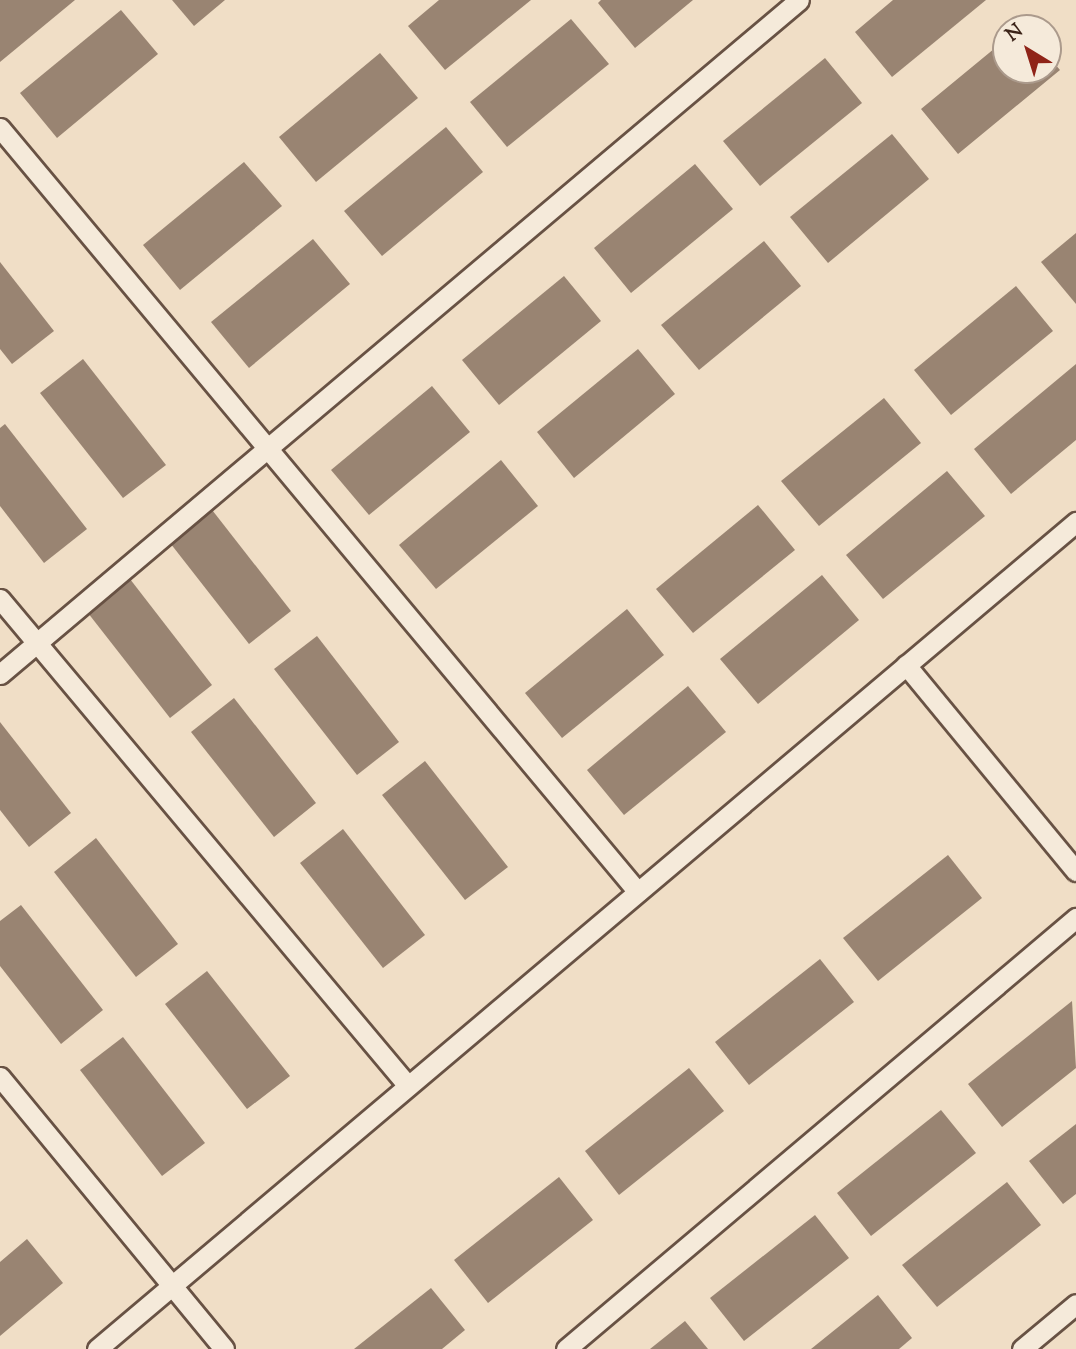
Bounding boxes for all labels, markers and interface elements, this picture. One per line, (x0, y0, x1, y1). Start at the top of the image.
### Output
north arrow (992, 14, 1062, 84)
text: N (1001, 18, 1029, 49)

